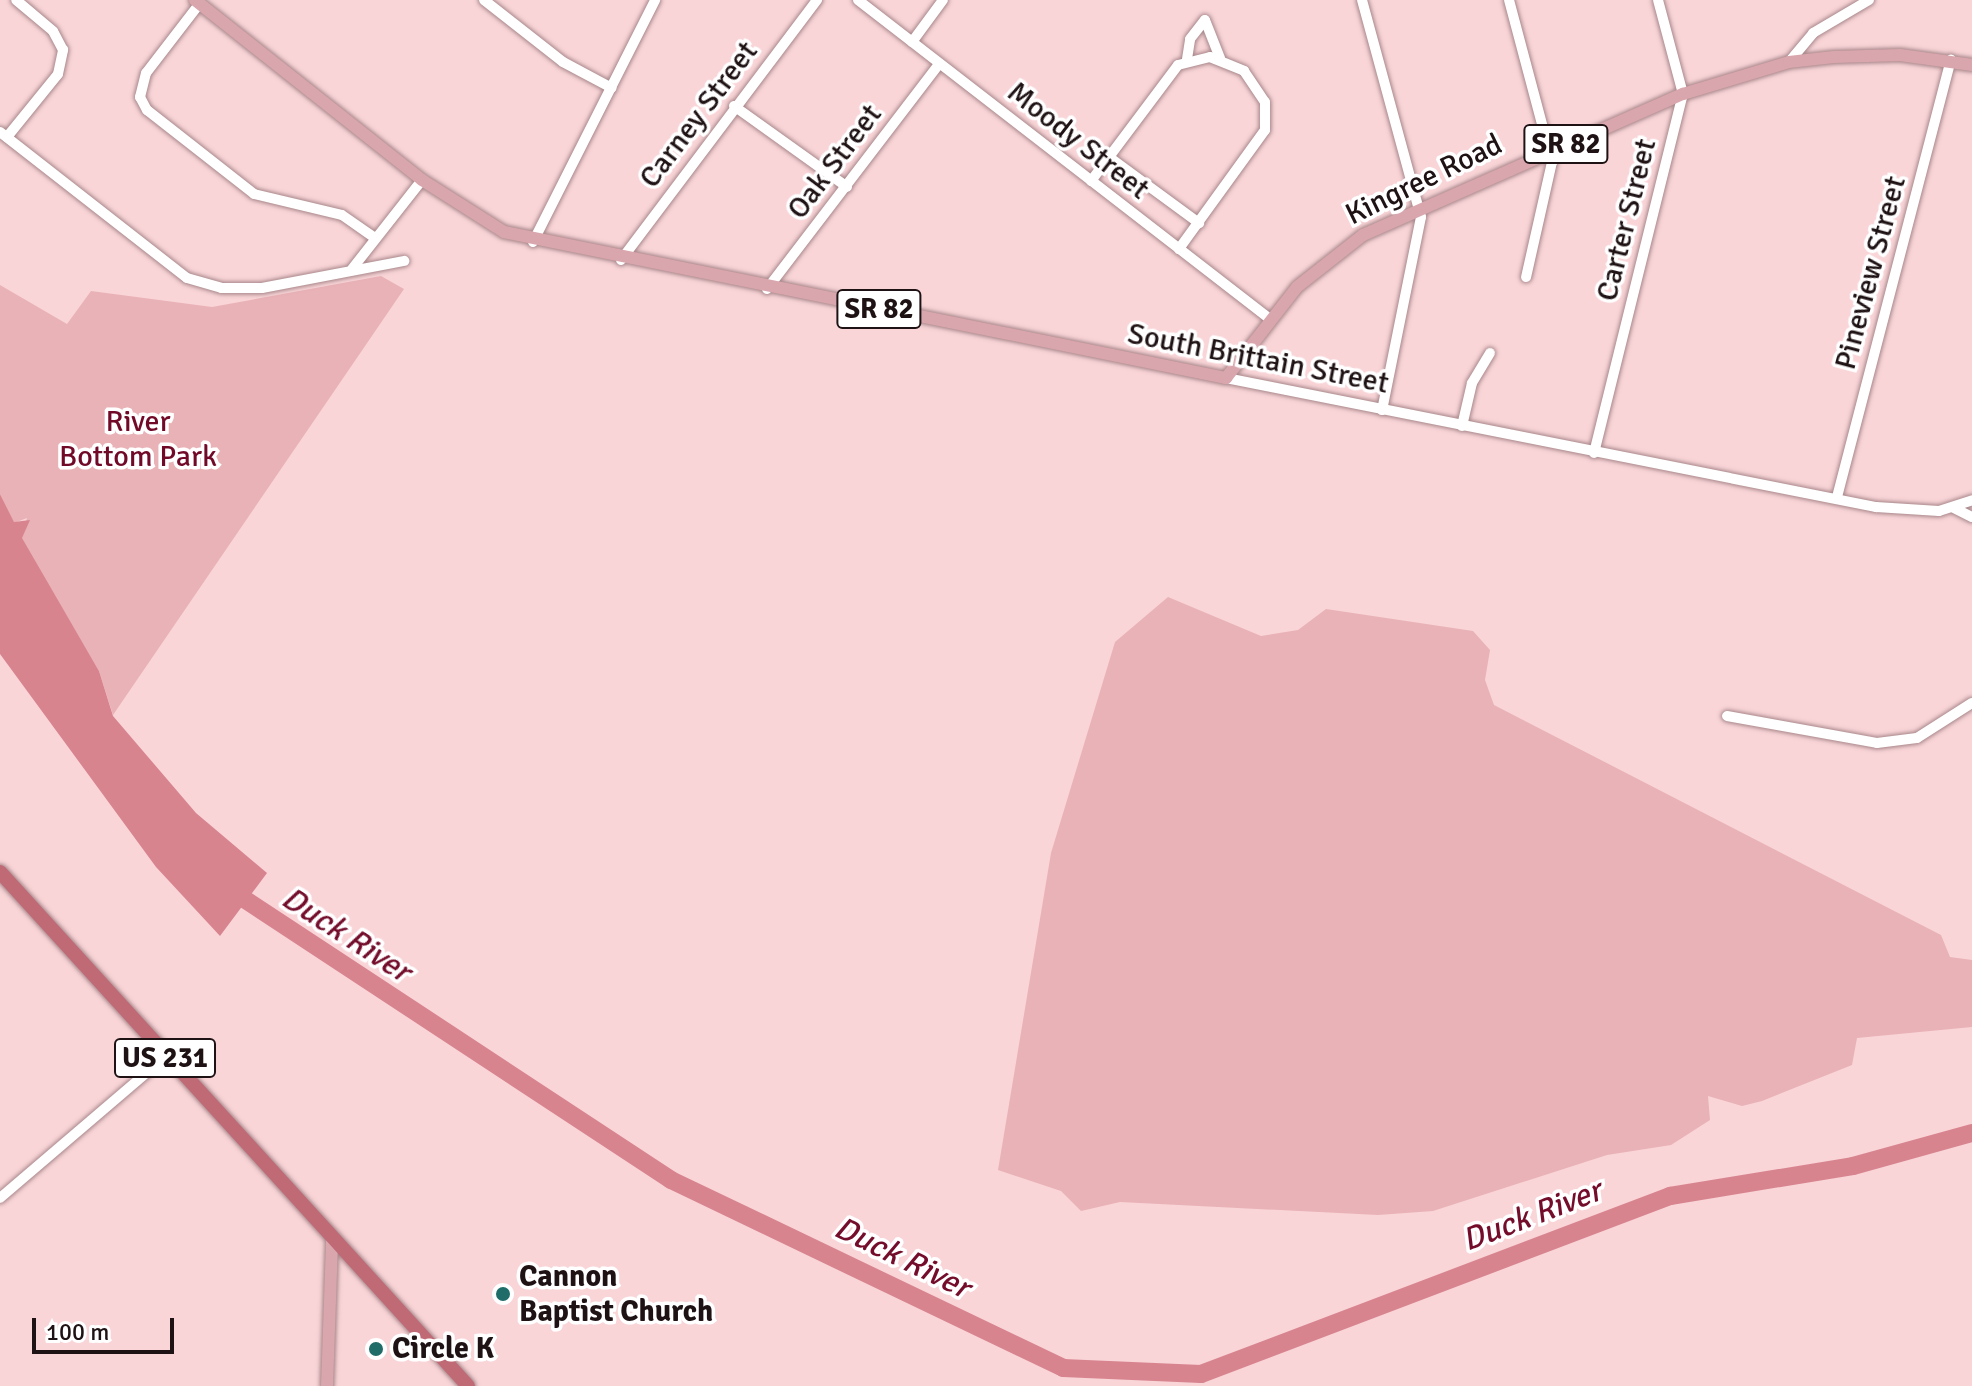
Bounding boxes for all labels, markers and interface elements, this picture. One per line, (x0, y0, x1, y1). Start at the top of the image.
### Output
street label: Carney Street (632, 35, 766, 195)
street label: Moody Street (1000, 74, 1156, 208)
street label: Oak Street (780, 98, 890, 226)
road number: SR 82 (1522, 120, 1610, 168)
street label: Kingree Road (1340, 127, 1508, 233)
street label: Carter Street (1589, 135, 1665, 305)
street label: Pineview Street (1828, 172, 1914, 374)
road number: SR 82 (835, 285, 923, 333)
street label: South Brittain Street (1125, 316, 1391, 402)
park label: River Bottom Park (59, 404, 217, 474)
water label: Duck River (274, 879, 418, 991)
road number: US 231 (113, 1034, 217, 1082)
water label: Duck River (1457, 1172, 1607, 1260)
water label: Duck River (828, 1209, 976, 1307)
place label: Cannon Baptist Church (519, 1259, 713, 1330)
marker: Cannon Baptist Church (494, 1285, 512, 1303)
scale bar (36, 1302, 178, 1352)
text: 100 m (46, 1317, 109, 1347)
place label: Circle K (392, 1331, 494, 1367)
marker: Circle K (367, 1340, 385, 1358)

